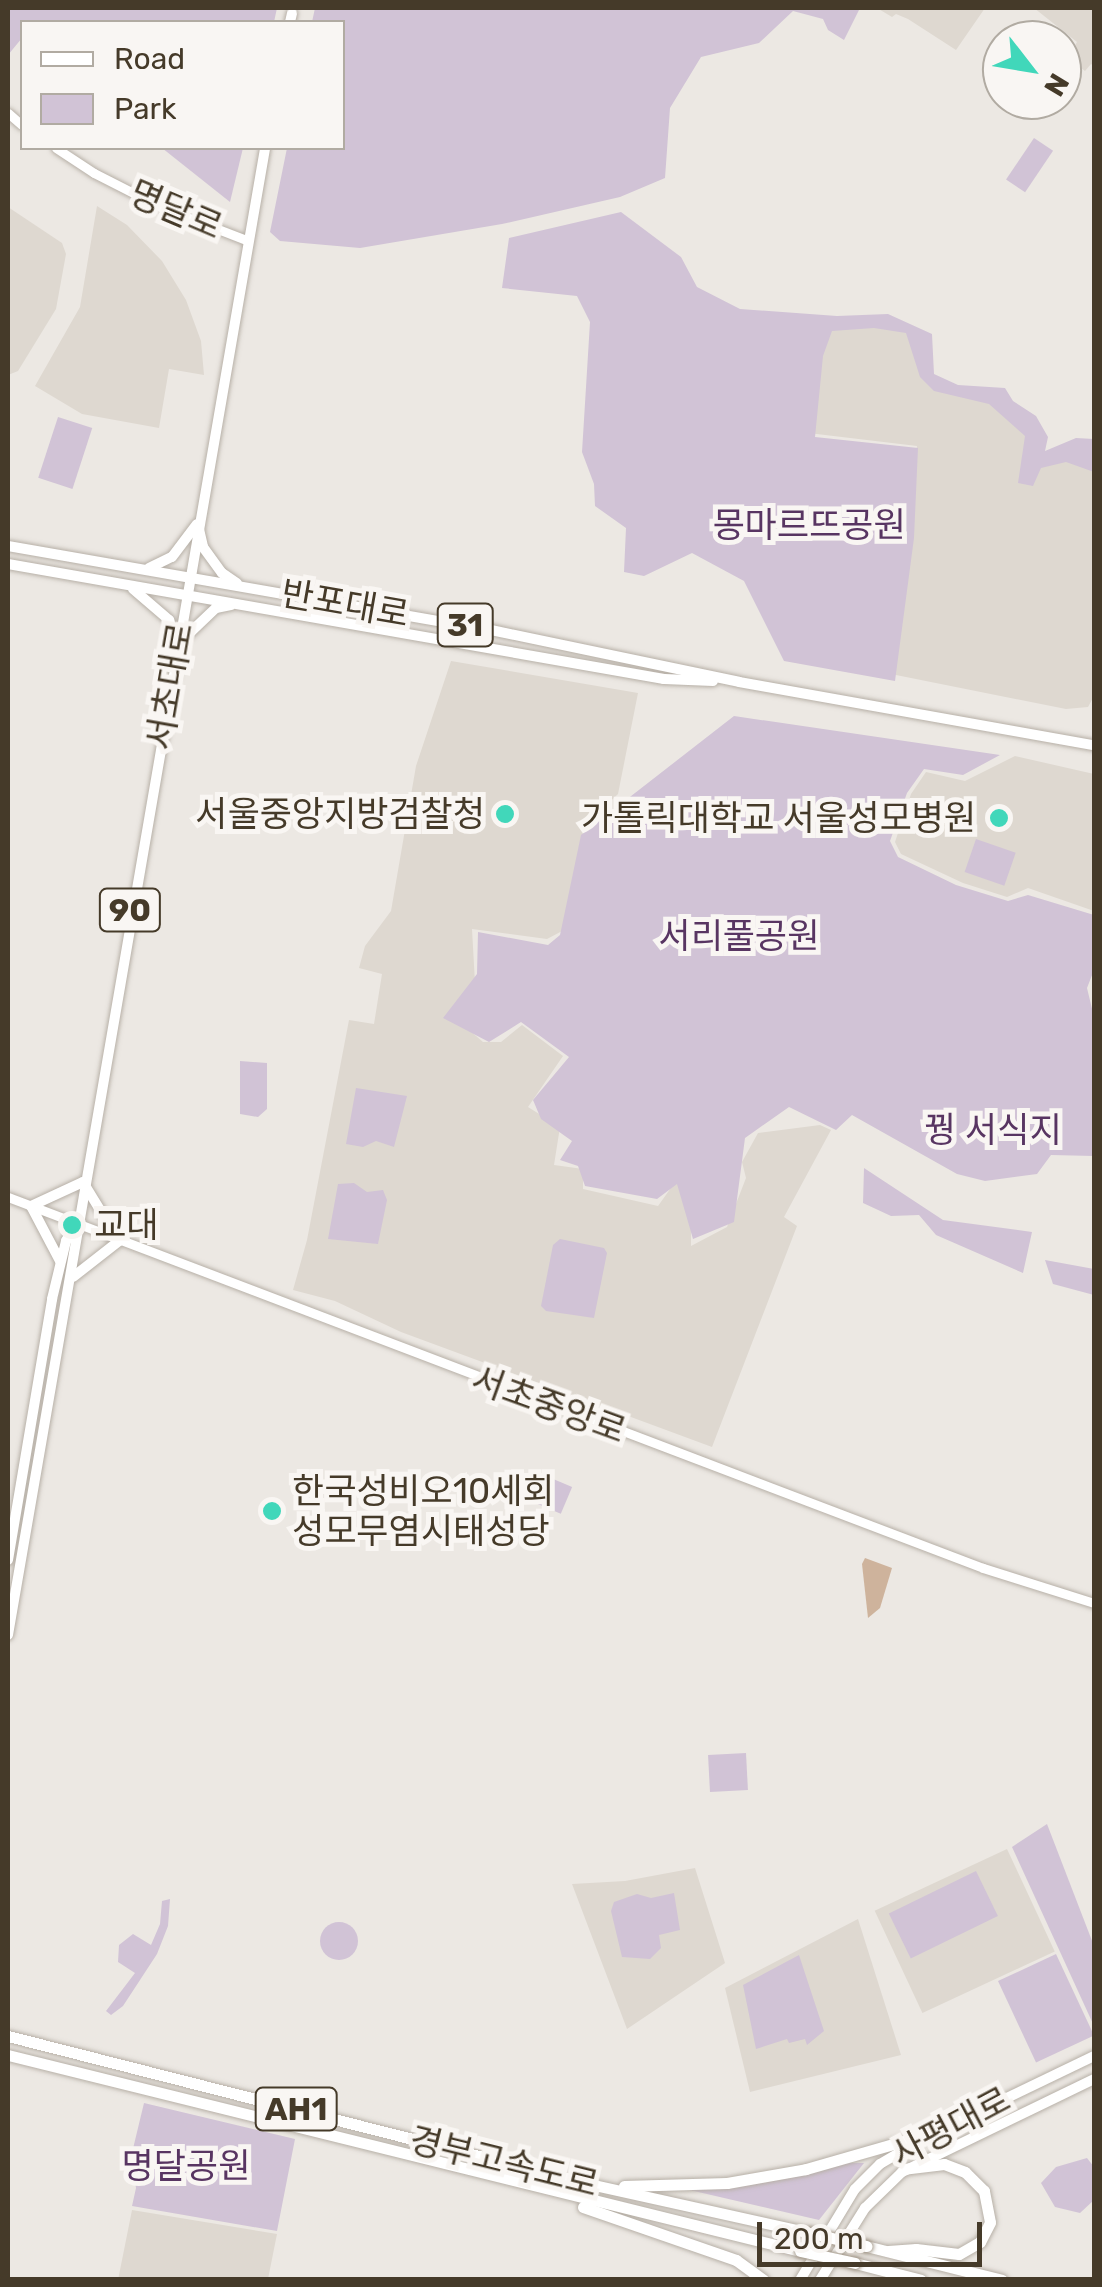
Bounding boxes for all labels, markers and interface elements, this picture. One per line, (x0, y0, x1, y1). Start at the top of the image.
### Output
legend (20, 20, 345, 150)
north arrow (982, 20, 1082, 120)
text: Road (114, 41, 185, 77)
text: N (1037, 68, 1076, 102)
text: Park (114, 91, 176, 127)
street label: 명달로 (123, 172, 229, 248)
park label: 몽마르뜨공원 (712, 504, 906, 546)
street label: 반포대로 (278, 572, 412, 636)
road number: 31 (435, 598, 495, 652)
street label: 서초대로 (138, 619, 202, 753)
place label: 서울중앙지방검찰청 (195, 793, 485, 835)
place label: 가톨릭대학교 서울성모병원 (581, 797, 976, 839)
marker: 서울중앙지방검찰청 (494, 803, 516, 825)
marker: 가톨릭대학교 서울성모병원 (986, 805, 1012, 831)
road number: 90 (98, 883, 162, 937)
park label: 서리풀공원 (659, 915, 819, 957)
park label: 꿩 서식지 (924, 1109, 1062, 1151)
place label: 교대 (94, 1204, 158, 1246)
marker: 교대 (59, 1212, 85, 1238)
street label: 서초중앙로 (466, 1358, 632, 1452)
place label: 한국성비오10세회 성모무염시태성당 (292, 1470, 555, 1552)
marker: 한국성비오10세회 성모무염시태성당 (261, 1500, 283, 1522)
street label: 사평대로 (884, 2078, 1018, 2176)
road number: AH1 (254, 2082, 338, 2136)
street label: 경부고속도로 (405, 2118, 603, 2206)
park label: 명달공원 (122, 2145, 250, 2187)
scale bar (762, 2202, 987, 2264)
text: 200 m (774, 2221, 864, 2257)

